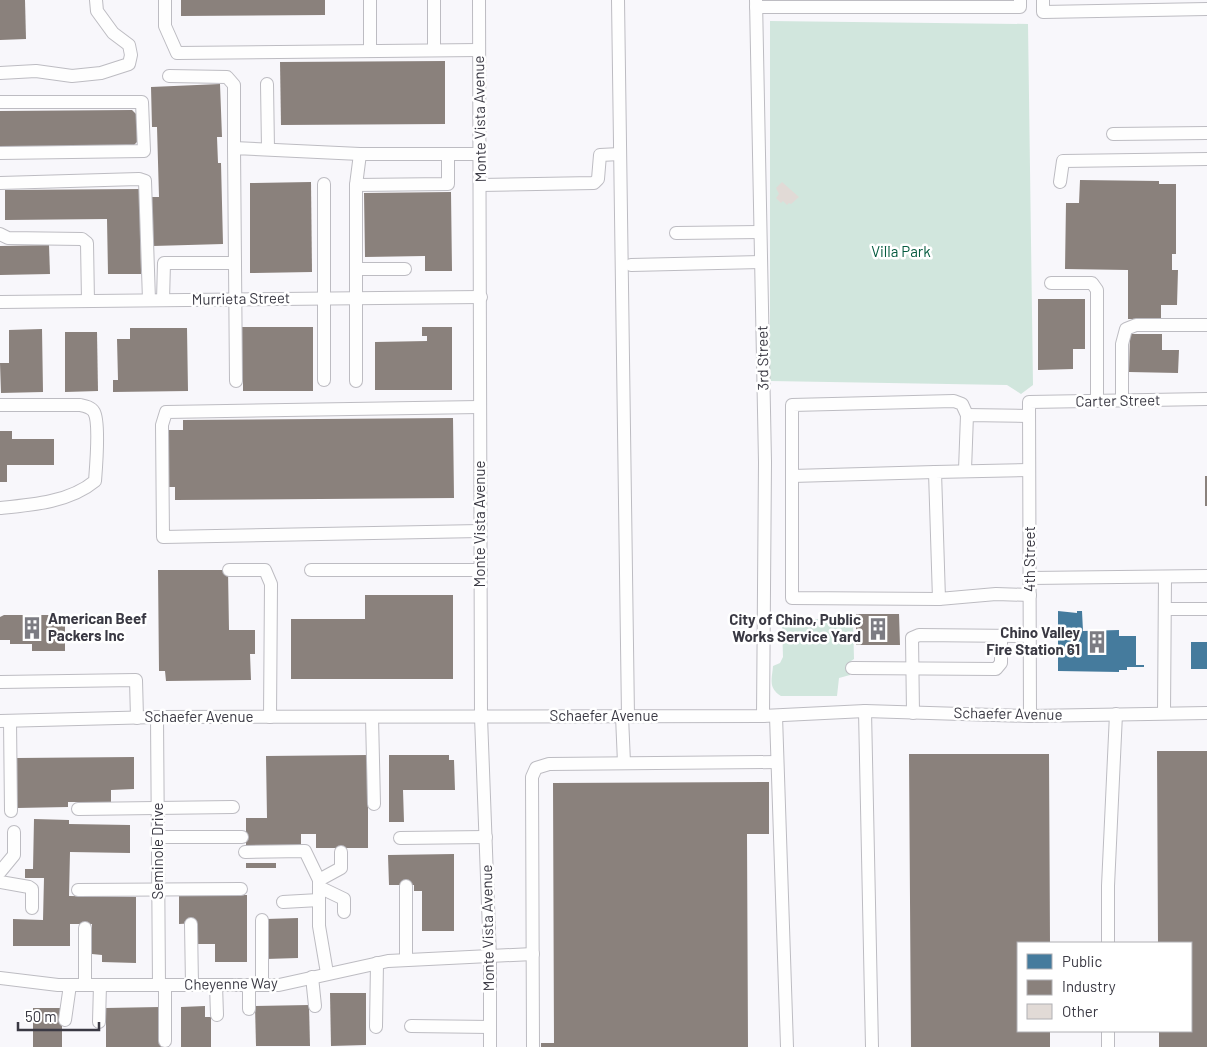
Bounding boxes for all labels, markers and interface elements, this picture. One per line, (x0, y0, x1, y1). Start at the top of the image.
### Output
street label: Monte Vista Avenue (469, 55, 489, 183)
park label: Villa Park (871, 242, 931, 260)
street label: Murrieta Street (192, 288, 290, 308)
street label: 3rd Street (752, 325, 772, 391)
street label: Carter Street (1075, 390, 1161, 410)
street label: Monte Vista Avenue (470, 461, 488, 587)
street label: 4th Street (1020, 526, 1038, 592)
place label: American Beef Packers Inc (48, 609, 147, 644)
place label: City of Chino, Public Works Service Yard (729, 610, 861, 645)
building icon: American Beef Packers Inc (19, 615, 45, 641)
building icon: City of Chino, Public Works Service Yard (865, 616, 891, 642)
place label: Chino Valley Fire Station 61 (986, 623, 1080, 658)
building icon: Chino Valley Fire Station 61 (1084, 629, 1110, 655)
street label: Schaefer Avenue (953, 703, 1063, 723)
street label: Schaefer Avenue (550, 706, 658, 724)
street label: Schaefer Avenue (145, 707, 253, 725)
street label: Seminole Drive (148, 802, 166, 900)
street label: Monte Vista Avenue (477, 864, 497, 992)
legend (1017, 942, 1192, 1032)
text: Public (1062, 952, 1102, 970)
street label: Cheyenne Way (184, 973, 278, 993)
text: Industry (1062, 977, 1116, 995)
scale bar (18, 1000, 99, 1032)
text: Other (1062, 1002, 1099, 1020)
text: 50 m (25, 1007, 57, 1025)

